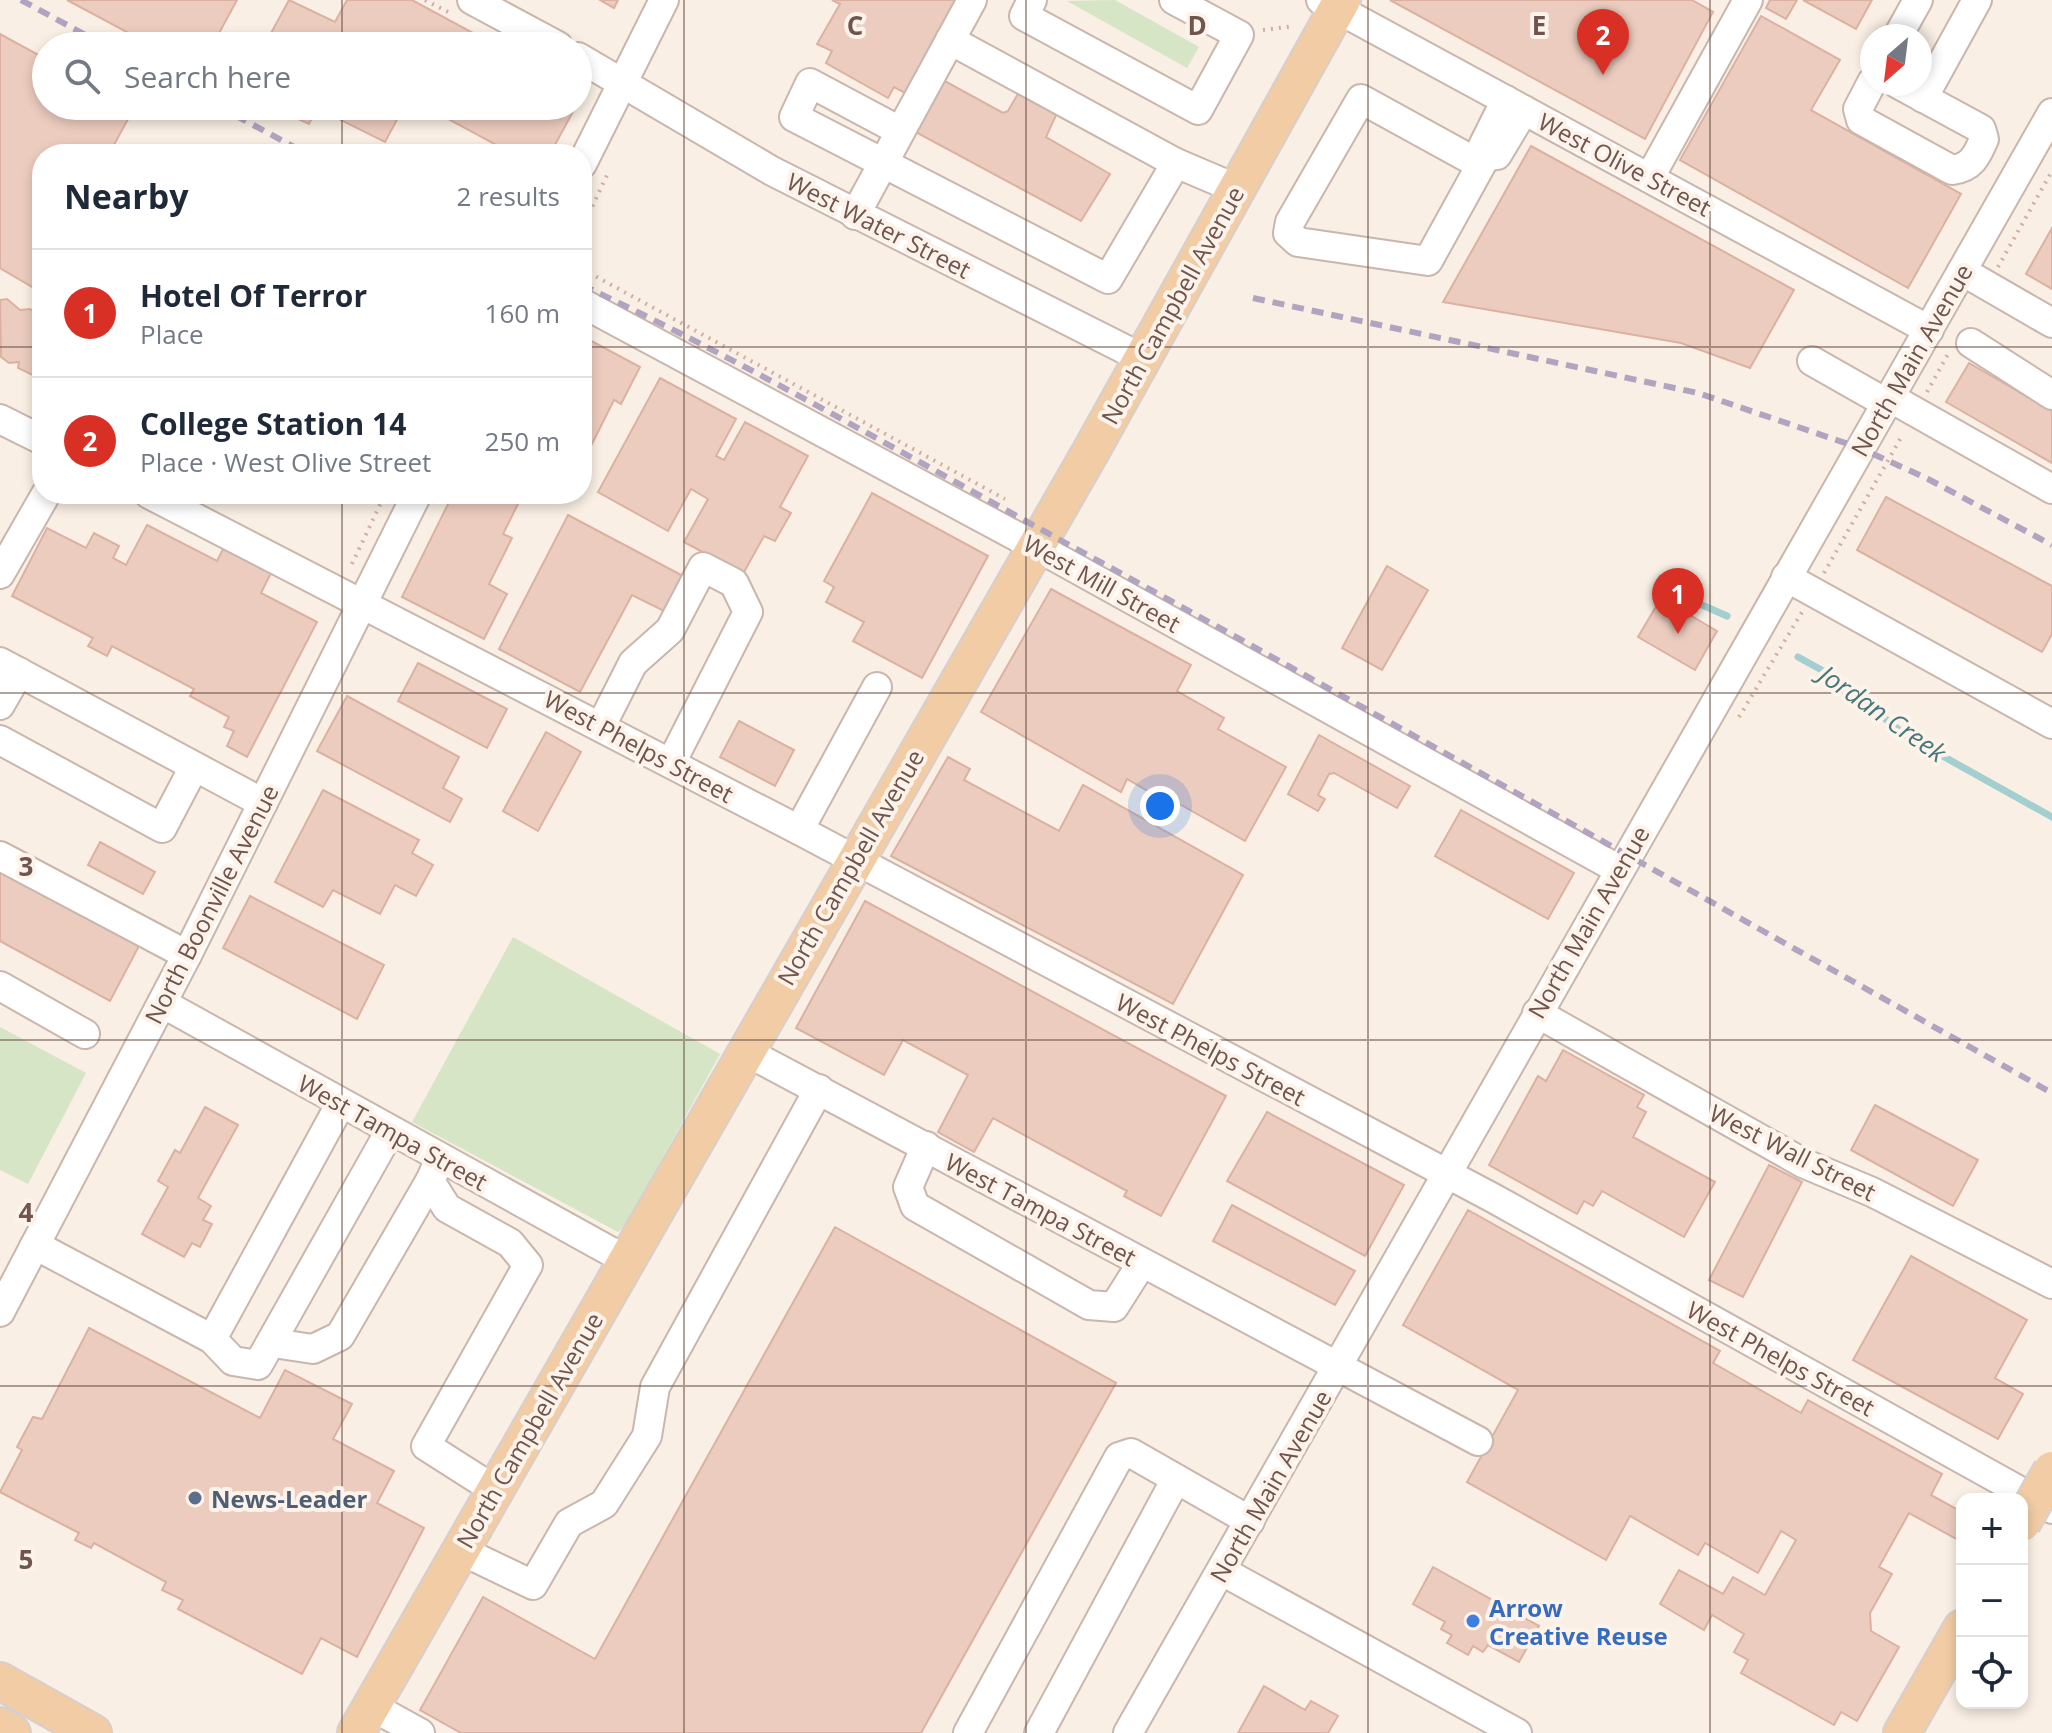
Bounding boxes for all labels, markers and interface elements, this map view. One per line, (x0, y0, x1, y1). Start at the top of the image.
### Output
text: C (847, 7, 863, 43)
text: D (1187, 7, 1207, 43)
text: E (1532, 7, 1546, 43)
pin: 2 (1577, 9, 1629, 75)
north arrow (1860, 24, 1932, 96)
search box (32, 32, 592, 120)
icon: search (60, 54, 104, 98)
text: Search here (124, 56, 291, 97)
street label: West Olive Street (1533, 105, 1717, 223)
street label: West Water Street (781, 164, 977, 286)
text: Nearby (64, 173, 189, 219)
text: 2 results (457, 178, 560, 214)
street label: North Campbell Avenue (1093, 180, 1251, 430)
street label: North Main Avenue (1842, 258, 1980, 462)
text: Hotel Of Terror (140, 275, 367, 316)
text: 1 (83, 295, 97, 331)
text: 160 m (485, 295, 560, 331)
text: Place (140, 316, 204, 352)
text: College Station 14 (140, 403, 406, 444)
text: 2 (83, 423, 97, 459)
text: 250 m (485, 423, 560, 459)
text: Place · West Olive Street (140, 444, 431, 480)
street label: West Mill Street (1018, 526, 1186, 640)
pin: 1 (1652, 568, 1704, 634)
water label: Jordan Creek (1808, 653, 1955, 771)
street label: West Phelps Street (539, 682, 739, 810)
street label: North Campbell Avenue (769, 743, 931, 991)
street label: North Boonville Avenue (136, 779, 286, 1029)
your location (1140, 786, 1180, 826)
street label: North Main Avenue (1519, 820, 1657, 1024)
text: 3 (19, 848, 33, 884)
street label: West Phelps Street (1111, 985, 1311, 1113)
street label: West Tampa Street (292, 1066, 494, 1198)
street label: West Wall Street (1704, 1096, 1882, 1208)
street label: West Tampa Street (940, 1145, 1142, 1273)
text: 4 (19, 1194, 34, 1230)
street label: West Phelps Street (1681, 1293, 1881, 1423)
street label: North Campbell Avenue (448, 1306, 610, 1554)
street label: North Main Avenue (1201, 1384, 1339, 1588)
place label: News-Leader (211, 1482, 367, 1515)
marker: News-Leader (186, 1489, 204, 1507)
map controls (1956, 1493, 2028, 1709)
button: + (1956, 1493, 2028, 1565)
text: 5 (19, 1541, 33, 1577)
button: − (1956, 1565, 2028, 1637)
place label: Arrow Creative Reuse (1489, 1591, 1668, 1652)
marker: Arrow Creative Reuse (1464, 1612, 1482, 1630)
button: locate (1956, 1637, 2028, 1709)

